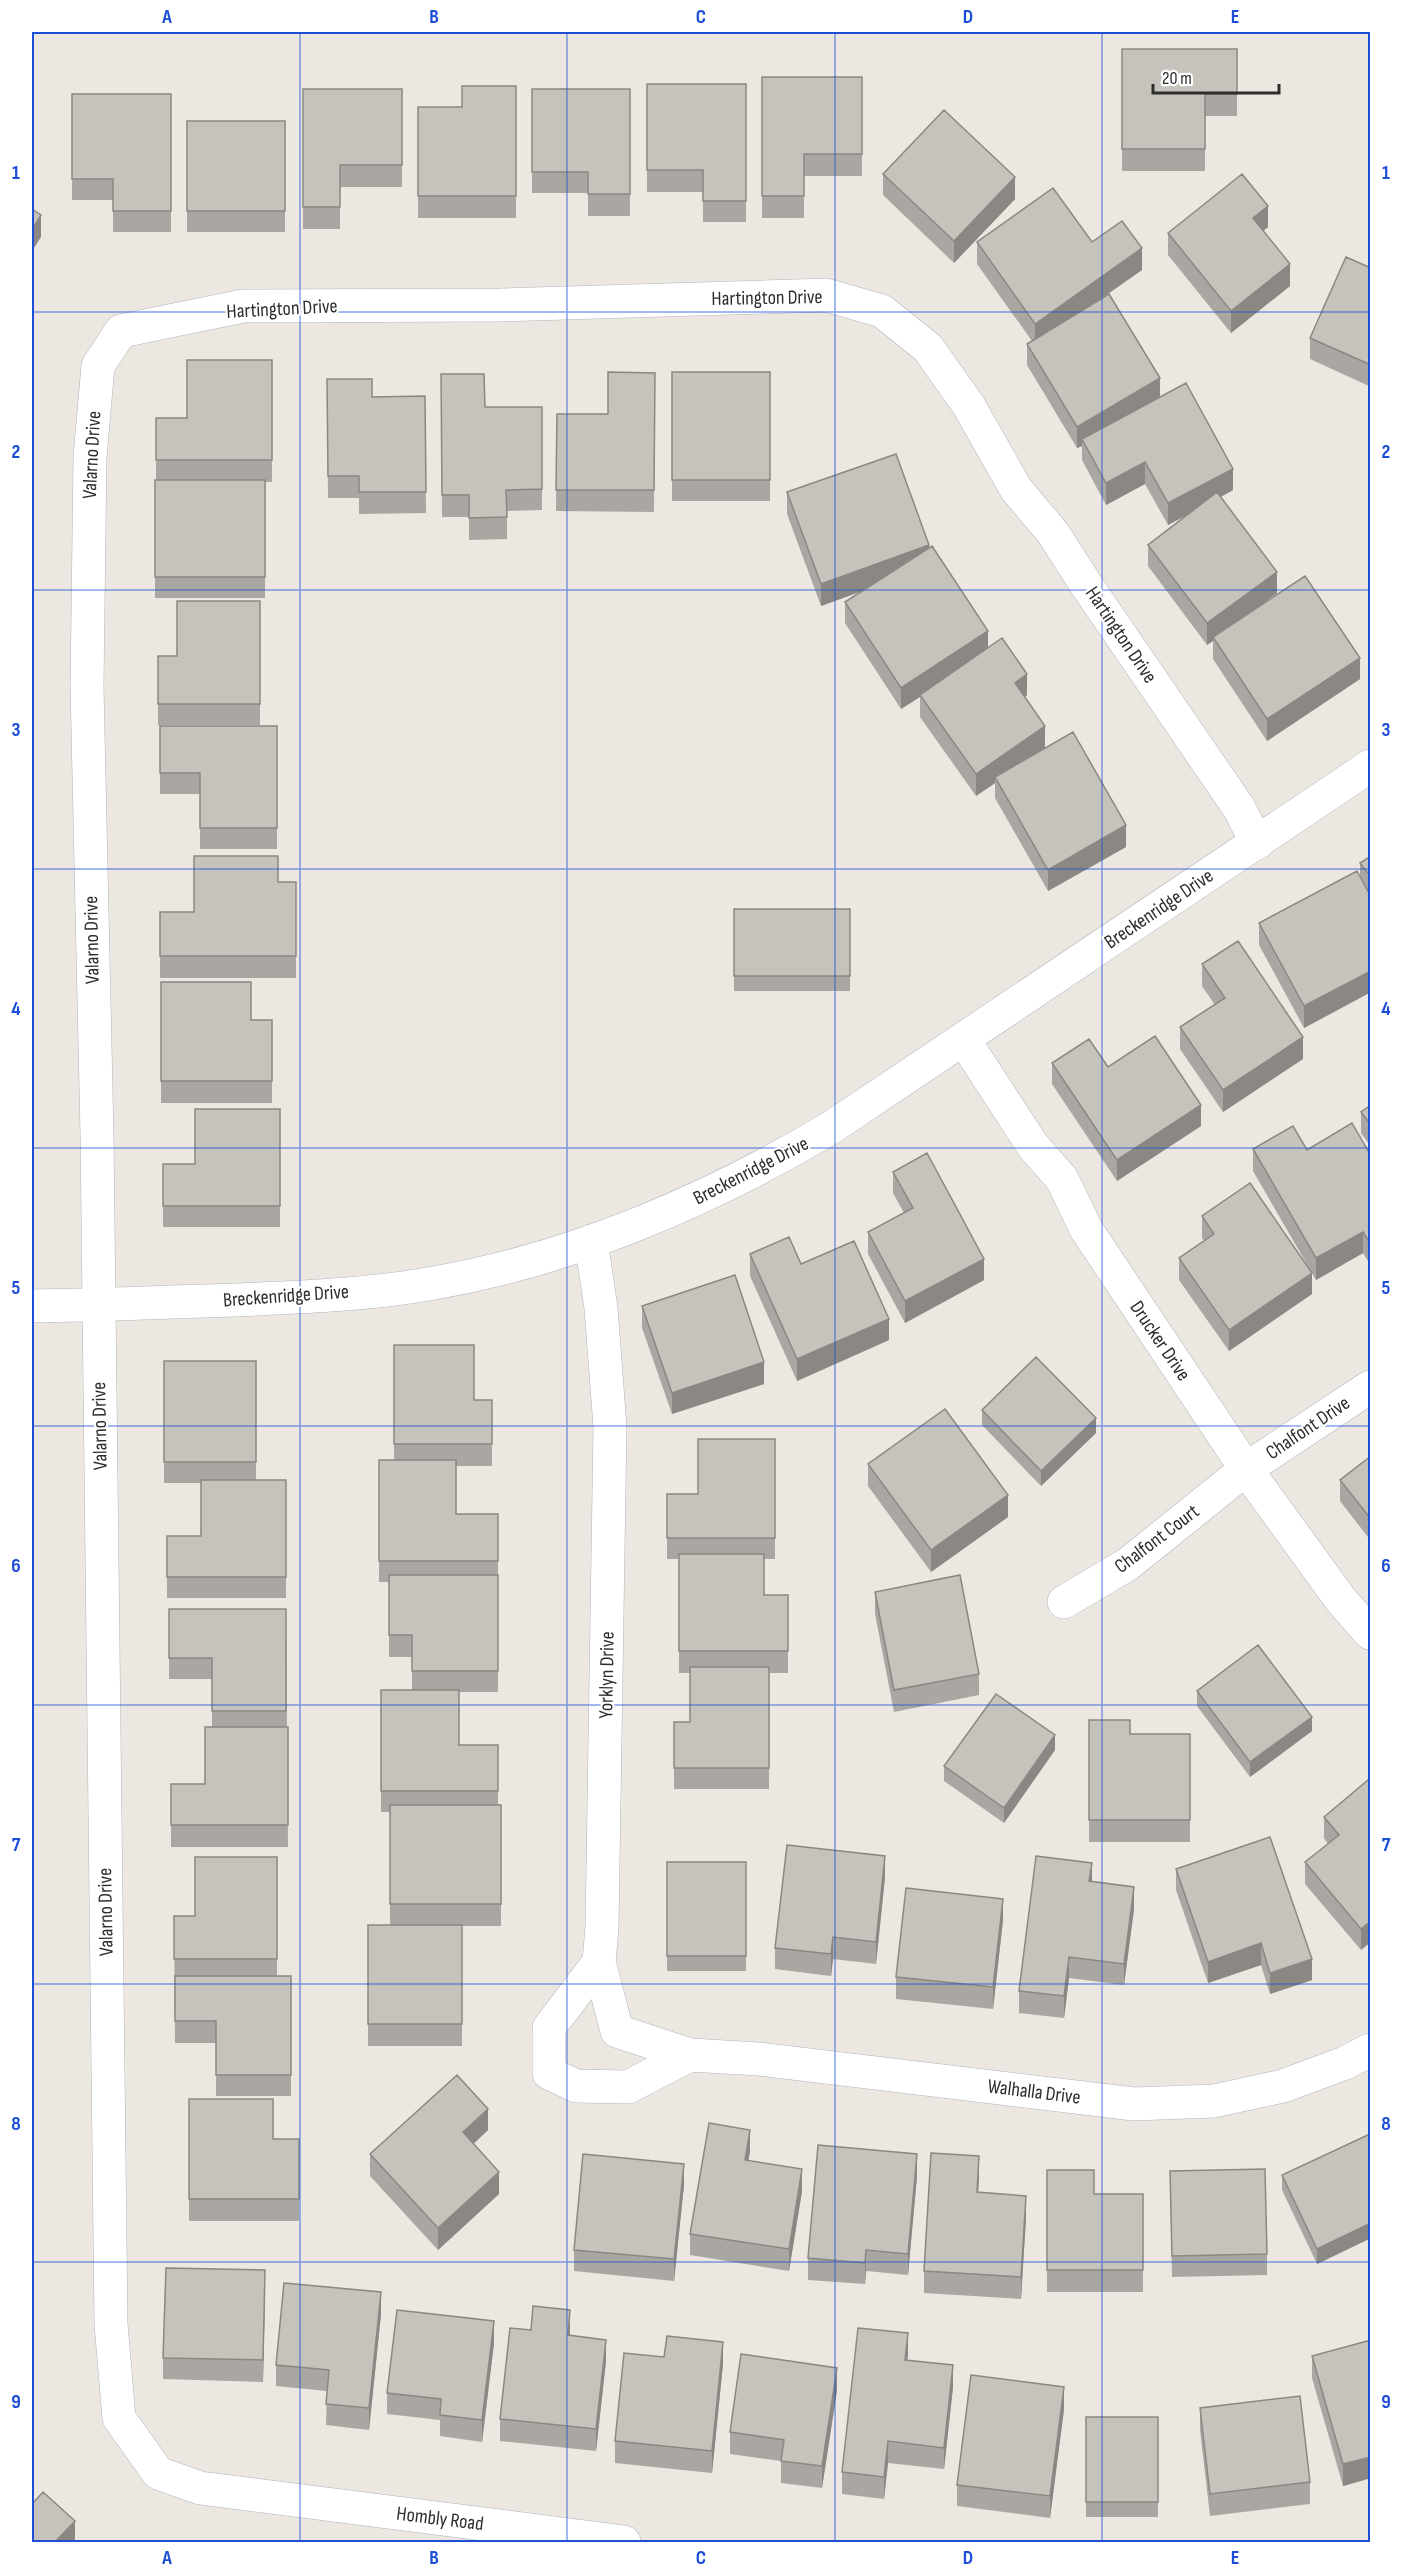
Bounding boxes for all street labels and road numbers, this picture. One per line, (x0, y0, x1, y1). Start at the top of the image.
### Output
street label: Hartington Drive (711, 285, 823, 311)
street label: Hartington Drive (226, 294, 338, 324)
street label: Valarno Drive (78, 410, 106, 500)
street label: Hartington Drive (1080, 582, 1162, 688)
street label: Breckenridge Drive (1100, 864, 1218, 954)
street label: Valarno Drive (79, 896, 105, 984)
street label: Breckenridge Drive (689, 1132, 813, 1210)
street label: Breckenridge Drive (222, 1280, 350, 1312)
street label: Drucker Drive (1125, 1297, 1195, 1385)
street label: Valarno Drive (87, 1382, 113, 1470)
street label: Chalfont Drive (1261, 1391, 1355, 1465)
street label: Chalfont Court (1110, 1499, 1204, 1579)
street label: Yorklyn Drive (594, 1631, 620, 1719)
street label: Valarno Drive (93, 1868, 119, 1956)
street label: Walhalla Drive (986, 2074, 1082, 2110)
street label: Hombly Road (395, 2502, 485, 2536)

